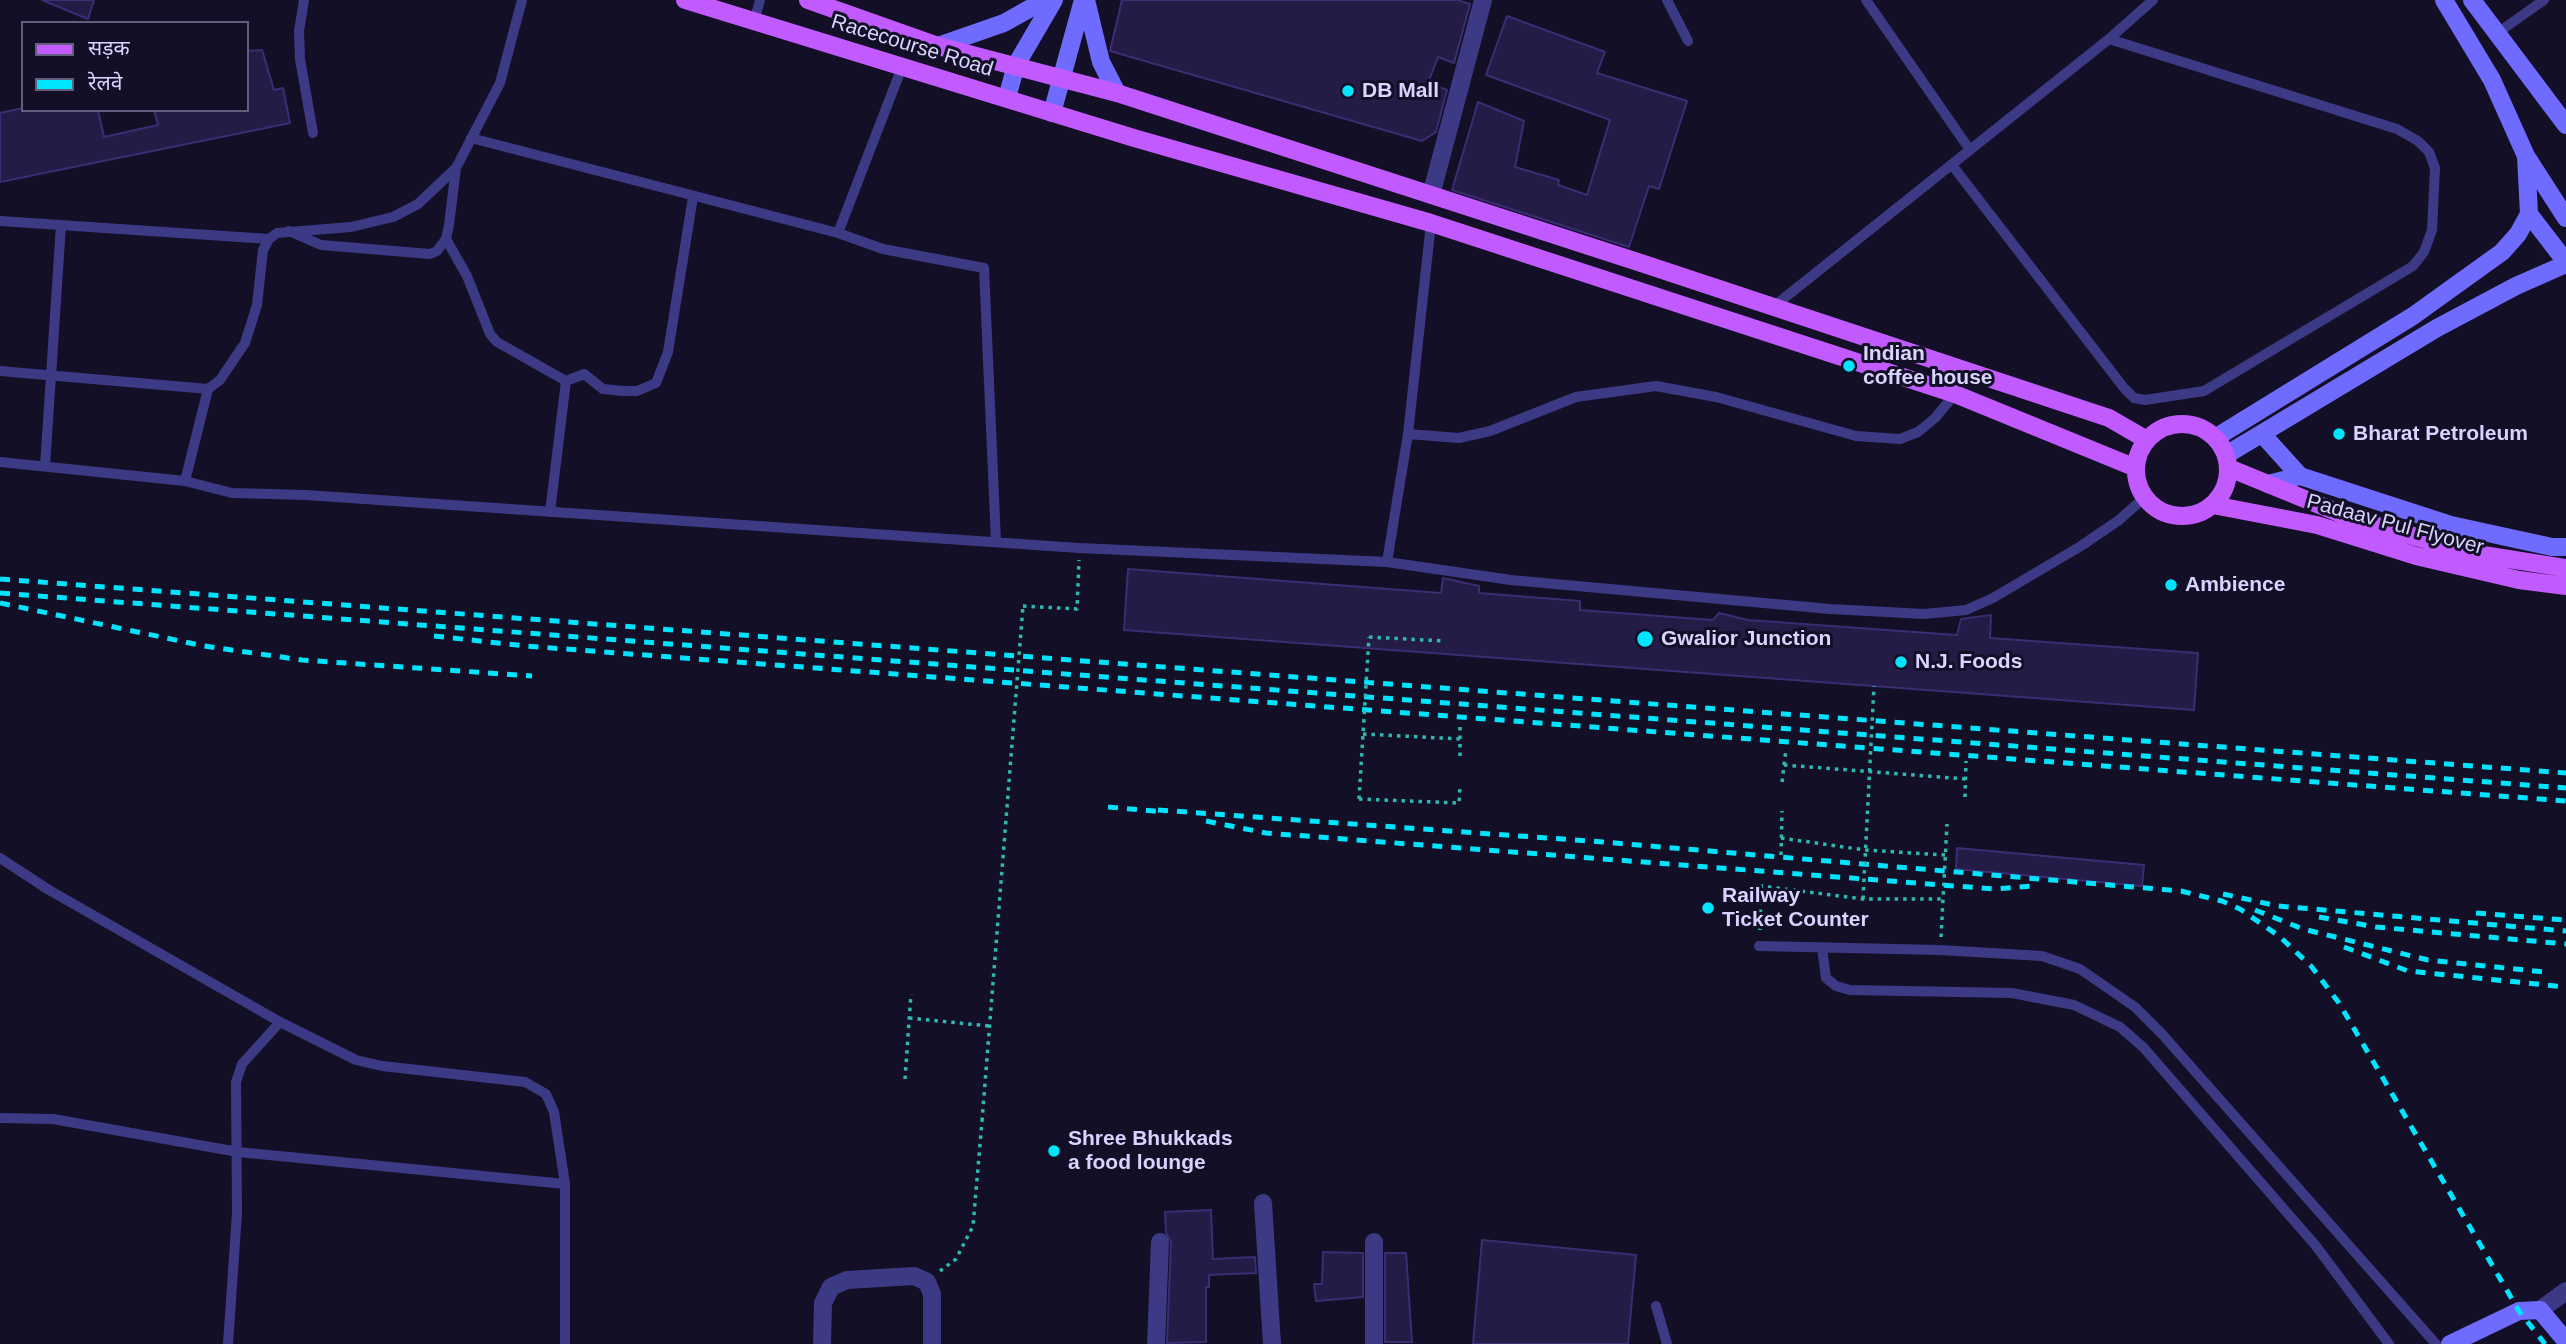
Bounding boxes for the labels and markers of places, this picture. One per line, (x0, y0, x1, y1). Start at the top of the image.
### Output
place label: DB Mall (1362, 78, 1439, 104)
marker: DB Mall (1340, 83, 1356, 99)
place label: Indian coffee house (1863, 341, 1993, 391)
marker: Indian coffee house (1841, 358, 1857, 374)
place label: Bharat Petroleum (2353, 421, 2528, 447)
marker: Bharat Petroleum (2331, 426, 2347, 442)
place label: Ambience (2185, 572, 2285, 598)
marker: Ambience (2163, 577, 2179, 593)
place label: Gwalior Junction (1661, 626, 1831, 652)
marker: Gwalior Junction (1635, 629, 1655, 649)
place label: N.J. Foods (1915, 649, 2022, 675)
marker: N.J. Foods (1893, 654, 1909, 670)
place label: Railway Ticket Counter (1722, 883, 1869, 933)
marker: Railway Ticket Counter (1700, 900, 1716, 916)
place label: Shree Bhukkads a food lounge (1068, 1126, 1233, 1176)
marker: Shree Bhukkads a food lounge (1046, 1143, 1062, 1159)

